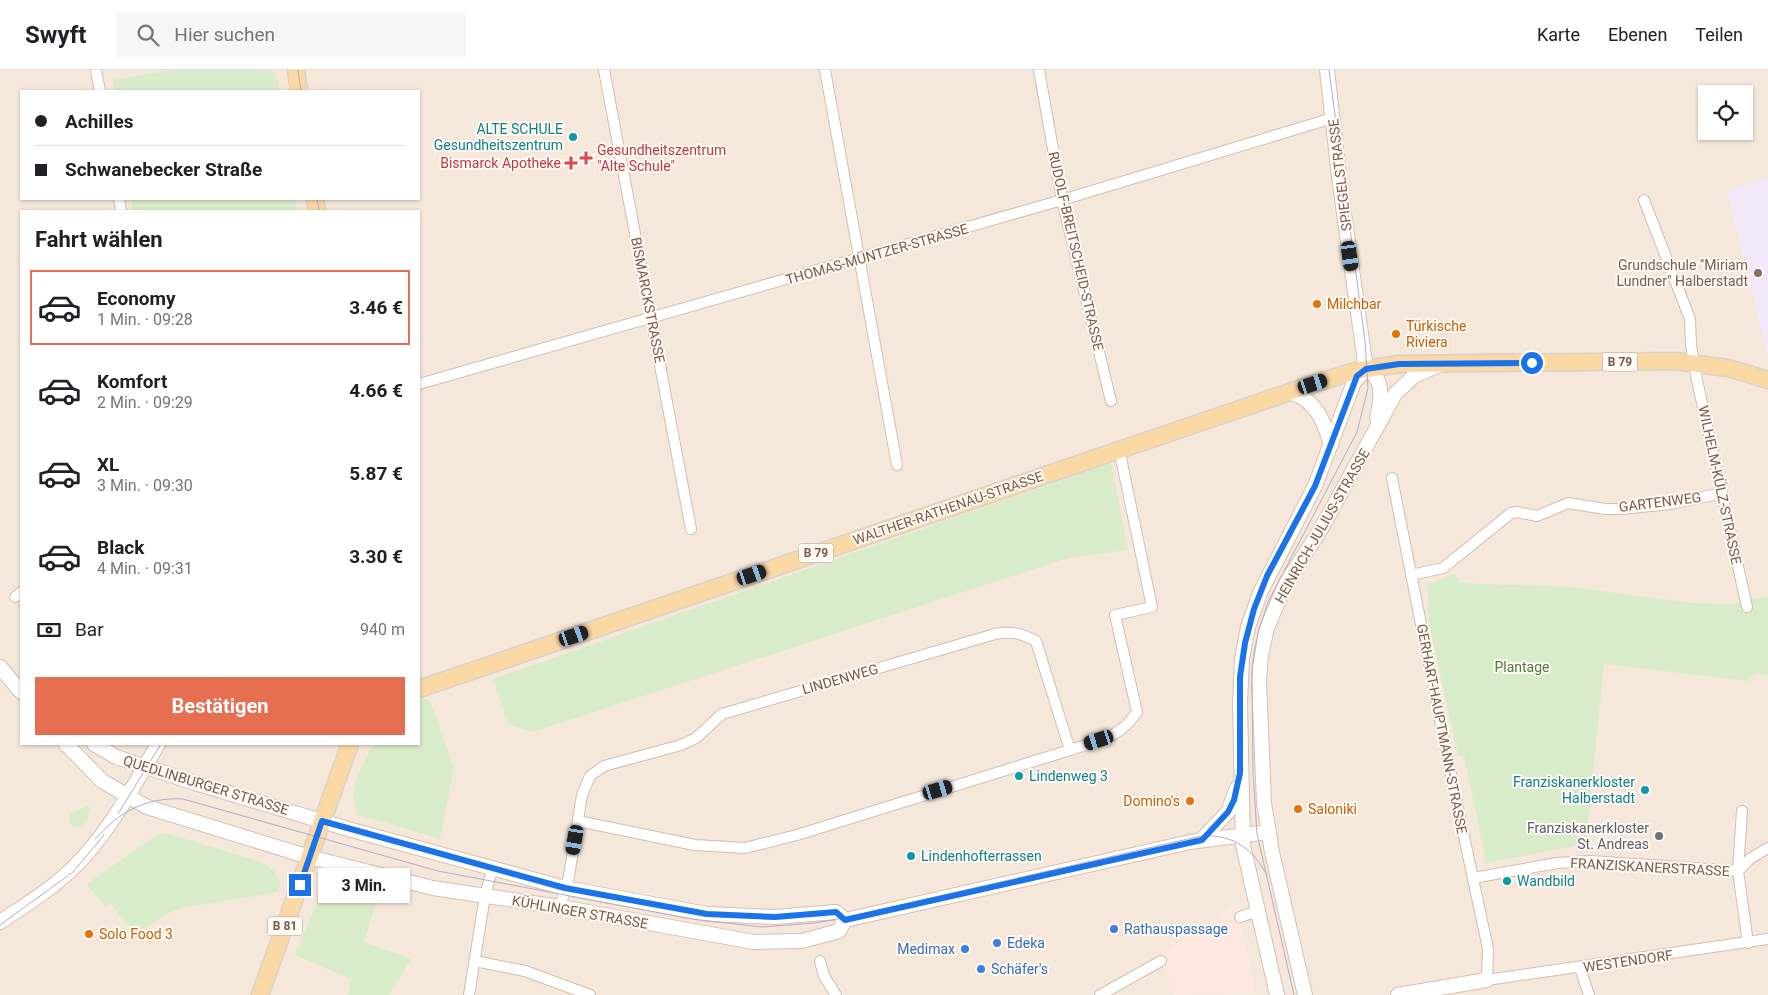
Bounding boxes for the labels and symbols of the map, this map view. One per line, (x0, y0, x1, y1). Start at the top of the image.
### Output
street label: SPIEGELSTRASSE (1325, 118, 1355, 232)
place label: ALTE SCHULE Gesundheitszentrum (434, 121, 563, 153)
marker: ALTE SCHULE Gesundheitszentrum (567, 131, 579, 143)
place label: Gesundheitszentrum "Alte Schule" (597, 142, 726, 174)
street label: RUDOLF-BREITSCHEID-STRASSE (1045, 150, 1107, 352)
marker: Gesundheitszentrum "Alte Schule" (579, 151, 593, 165)
place label: Bismarck Apotheke (440, 155, 561, 171)
marker: Bismarck Apotheke (565, 157, 577, 169)
street label: THOMAS-MÜNTZER-STRASSE (784, 220, 970, 288)
street label: BISMARCKSTRASSE (628, 236, 668, 364)
car (1340, 240, 1359, 272)
place label: Grundschule "Miriam Lundner" Halberstadt (1617, 257, 1748, 289)
marker: Grundschule "Miriam Lundner" Halberstadt (1752, 267, 1764, 279)
place label: Milchbar (1327, 296, 1382, 312)
marker: Milchbar (1311, 298, 1323, 310)
place label: Türkische Riviera (1406, 318, 1466, 350)
marker: Türkische Riviera (1390, 328, 1402, 340)
route start (1521, 352, 1543, 374)
road number: B 79 (1602, 352, 1638, 372)
car (1296, 372, 1329, 396)
street label: WILHELM-KÜLZ-STRASSE (1695, 404, 1745, 566)
street label: HEINRICH-JULIUS-STRASSE (1271, 446, 1373, 606)
street label: WALTHER-RATHENAU-STRASSE (851, 468, 1045, 548)
street label: GARTENWEG (1618, 489, 1702, 515)
road number: B 79 (798, 543, 834, 562)
car (735, 563, 768, 587)
street label: GERHART-HAUPTMANN-STRASSE (1414, 623, 1470, 835)
car (557, 624, 590, 648)
park label: Plantage (1494, 659, 1550, 675)
street label: LINDENWEG (800, 661, 880, 697)
car (1082, 728, 1115, 752)
street label: QUEDLINBURGER STRASSE (121, 752, 291, 818)
place label: Lindenweg 3 (1029, 768, 1108, 784)
marker: Lindenweg 3 (1013, 770, 1025, 782)
place label: Franziskanerkloster Halberstadt (1513, 774, 1635, 806)
car (921, 778, 954, 802)
marker: Franziskanerkloster Halberstadt (1639, 784, 1651, 796)
place label: Domino's (1123, 793, 1180, 809)
marker: Domino's (1184, 795, 1196, 807)
place label: Saloniki (1308, 801, 1357, 817)
marker: Saloniki (1292, 803, 1304, 815)
place label: Franziskanerkloster St. Andreas (1527, 820, 1649, 852)
car (565, 824, 584, 856)
marker: Franziskanerkloster St. Andreas (1653, 830, 1665, 842)
place label: Lindenhofterrassen (921, 848, 1042, 864)
marker: Lindenhofterrassen (905, 850, 917, 862)
street label: FRANZISKANERSTRASSE (1570, 855, 1730, 879)
callout: 3 Min. (318, 868, 410, 902)
place label: Wandbild (1517, 873, 1575, 889)
route end (289, 874, 311, 896)
marker: Wandbild (1501, 875, 1513, 887)
street label: KÜHLINGER STRASSE (511, 892, 649, 932)
road number: B 81 (268, 916, 302, 936)
place label: Rathauspassage (1124, 921, 1228, 937)
marker: Rathauspassage (1108, 923, 1120, 935)
place label: Solo Food 3 (99, 926, 173, 942)
marker: Solo Food 3 (83, 928, 95, 940)
place label: Edeka (1007, 935, 1045, 951)
marker: Edeka (991, 937, 1003, 949)
place label: Medimax (897, 941, 955, 957)
marker: Medimax (959, 943, 971, 955)
street label: WESTENDORF (1582, 947, 1674, 975)
place label: Schäfer's (991, 961, 1048, 977)
marker: Schäfer's (975, 963, 987, 975)

